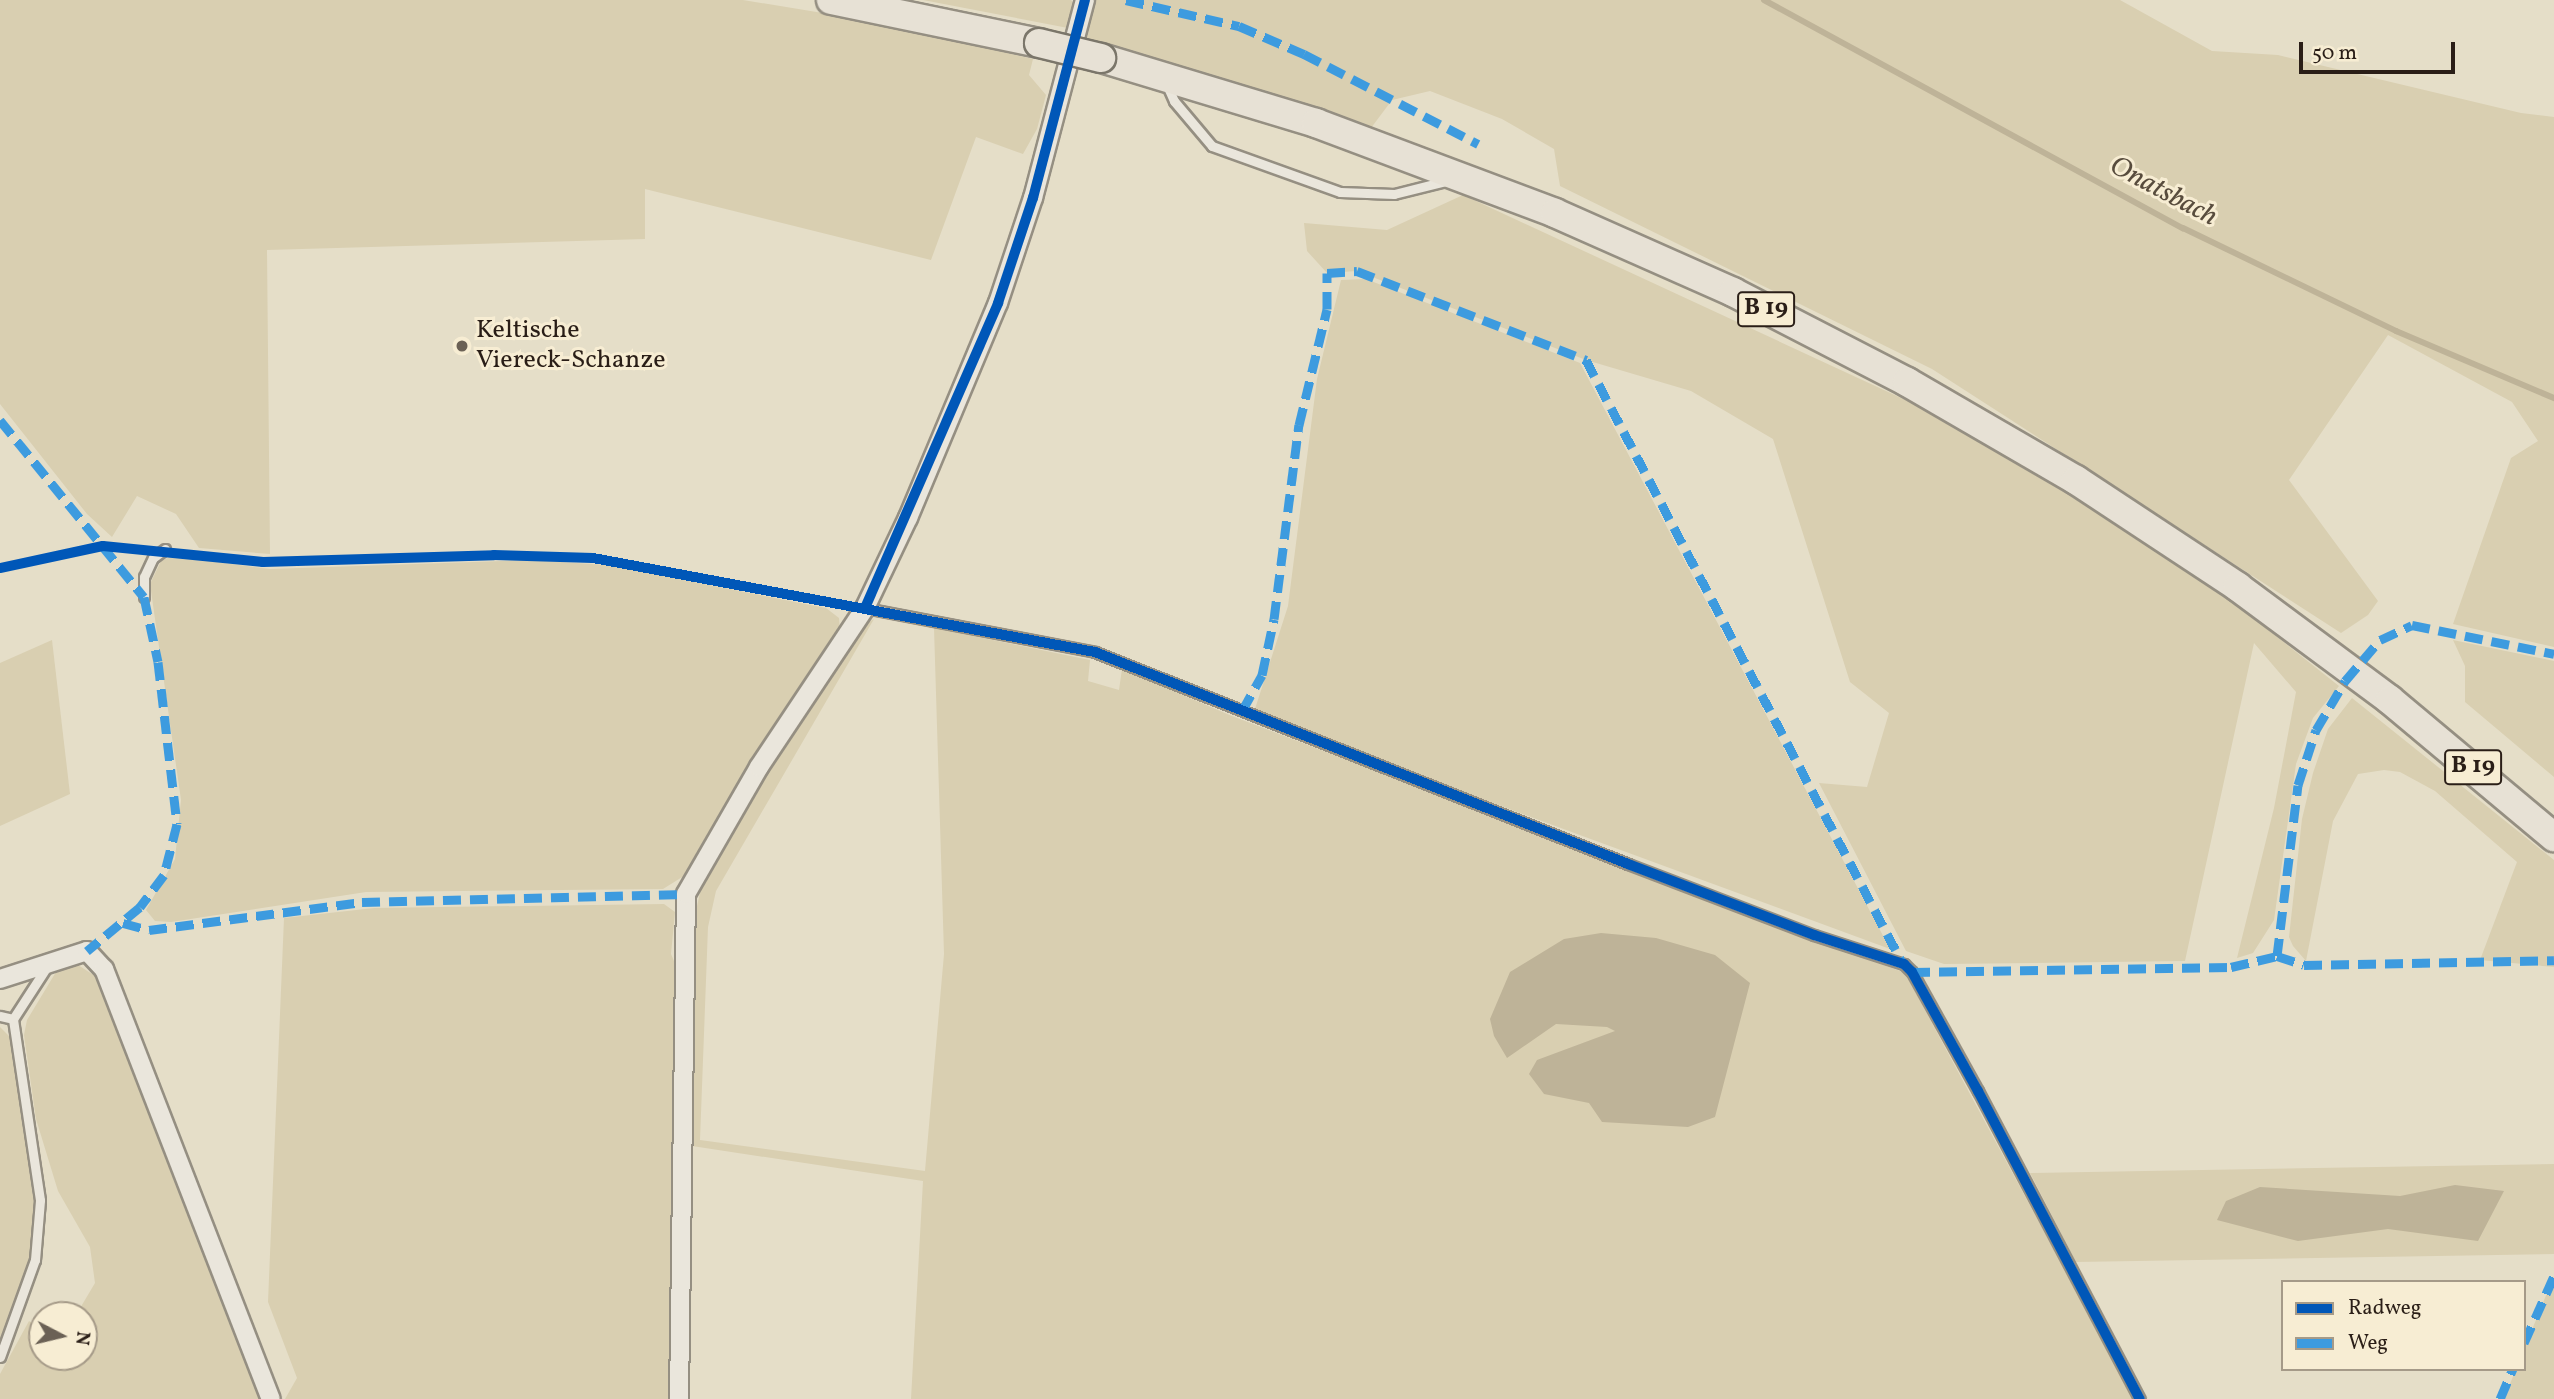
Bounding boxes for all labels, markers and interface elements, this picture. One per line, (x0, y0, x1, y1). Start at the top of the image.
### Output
scale bar (2302, 28, 2458, 72)
text: 50 m (2312, 39, 2357, 68)
water label: Onatsbach (2103, 150, 2223, 234)
road number: B 19 (1736, 288, 1796, 330)
place label: Keltische Viereck-Schanze (476, 315, 666, 376)
marker: Keltische Viereck-Schanze (454, 338, 470, 354)
road number: B 19 (2443, 746, 2503, 788)
legend (2281, 1280, 2526, 1371)
text: Radweg (2348, 1294, 2421, 1323)
north arrow (28, 1301, 98, 1371)
text: Weg (2348, 1329, 2388, 1358)
text: N (68, 1330, 96, 1347)

